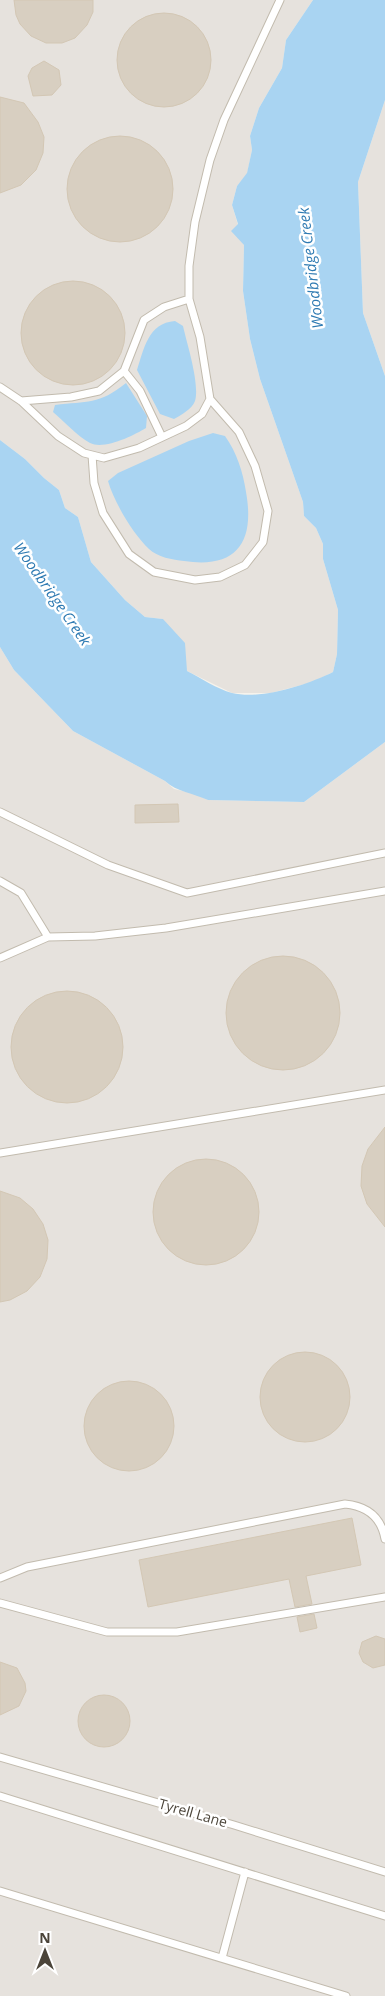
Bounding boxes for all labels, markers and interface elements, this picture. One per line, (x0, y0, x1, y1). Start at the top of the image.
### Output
water label: Woodbridge Creek (293, 206, 327, 330)
water label: Woodbridge Creek (10, 538, 96, 649)
street label: Tyrell Lane (157, 1794, 230, 1831)
north arrow (20, 1926, 70, 1976)
text: N (39, 1928, 51, 1947)

